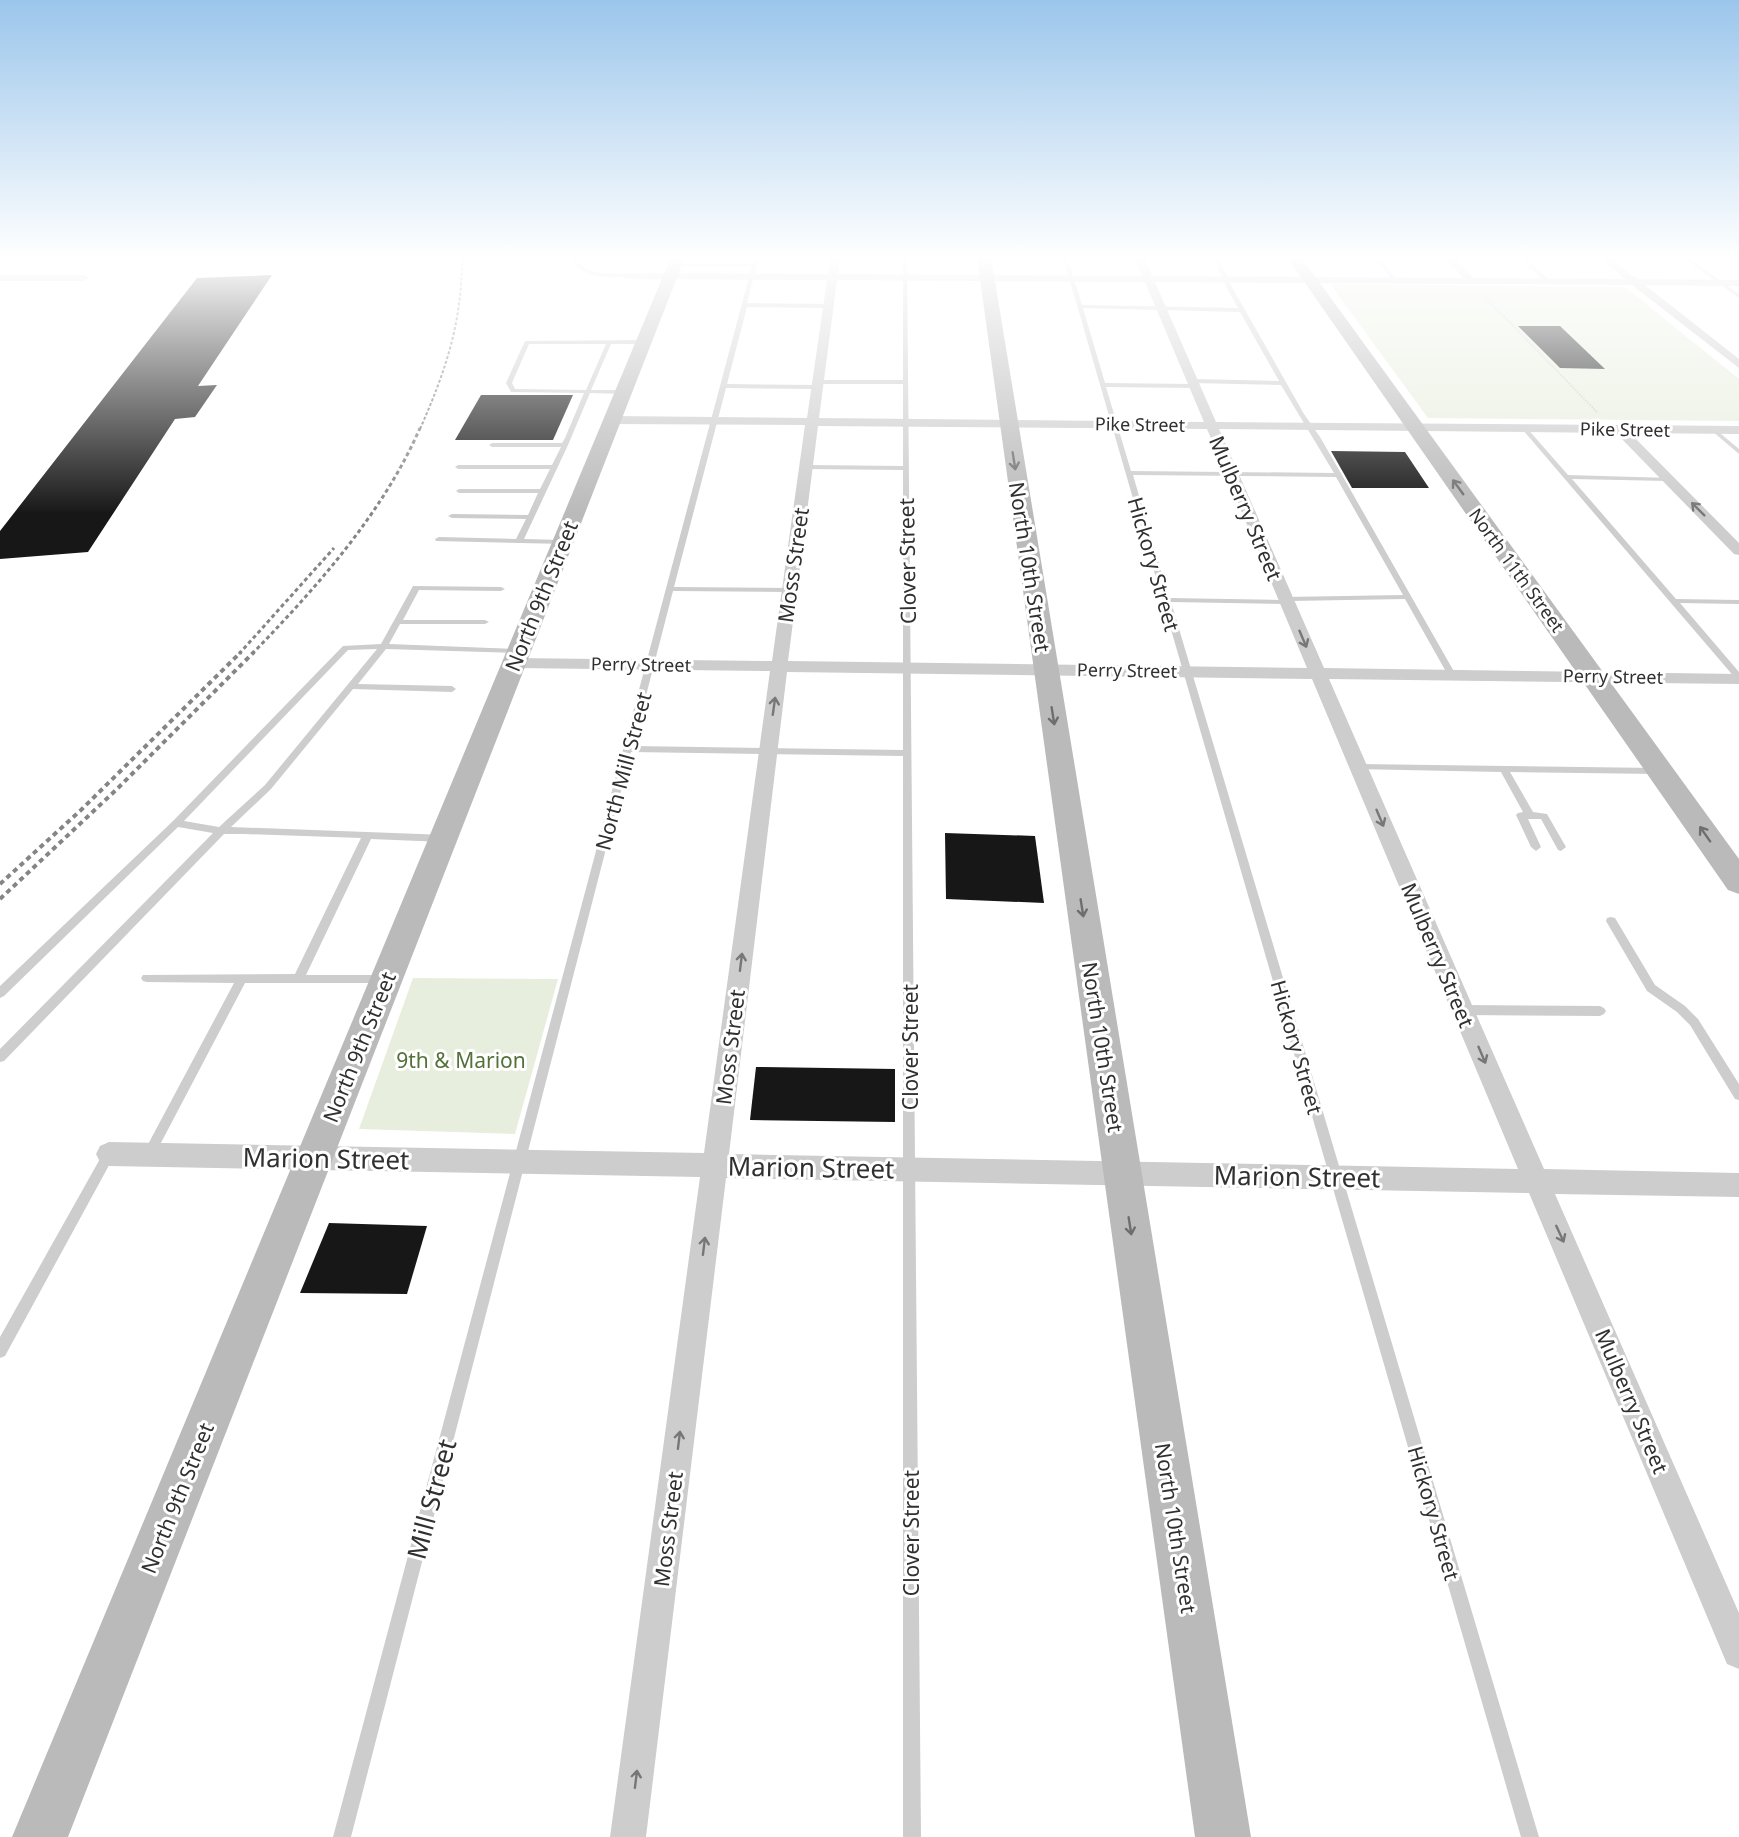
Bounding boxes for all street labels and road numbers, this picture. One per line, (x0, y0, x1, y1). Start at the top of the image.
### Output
street label: Pike Street (1095, 411, 1186, 437)
street label: Pike Street (1580, 416, 1671, 442)
street label: Mulberry Street (1203, 431, 1289, 585)
street label: North 10th Street (1003, 480, 1057, 655)
street label: Hickory Street (1121, 494, 1187, 635)
street label: Clover Street (892, 497, 922, 624)
street label: North 11th Street (1464, 503, 1570, 637)
street label: Moss Street (771, 505, 815, 624)
street label: North 9th Street (498, 516, 584, 675)
street label: Perry Street (591, 651, 692, 677)
street label: Perry Street (1077, 657, 1178, 683)
street label: Perry Street (1563, 663, 1664, 689)
street label: North Mill Street (588, 688, 658, 853)
street label: Mulberry Street (1395, 878, 1481, 1032)
street label: North 10th Street (1076, 960, 1130, 1135)
street label: North 9th Street (316, 967, 402, 1126)
street label: Hickory Street (1264, 977, 1330, 1118)
street label: Clover Street (896, 983, 924, 1110)
street label: Moss Street (709, 987, 751, 1106)
street label: Marion Street (242, 1139, 410, 1177)
street label: Marion Street (727, 1148, 895, 1186)
street label: Marion Street (1213, 1157, 1381, 1195)
street label: Mulberry Street (1589, 1324, 1675, 1478)
street label: North 9th Street (134, 1418, 220, 1577)
street label: Mill Street (398, 1435, 464, 1563)
street label: North 10th Street (1149, 1441, 1203, 1616)
street label: Hickory Street (1401, 1443, 1467, 1584)
street label: Moss Street (647, 1469, 689, 1588)
street label: Clover Street (897, 1469, 925, 1596)

